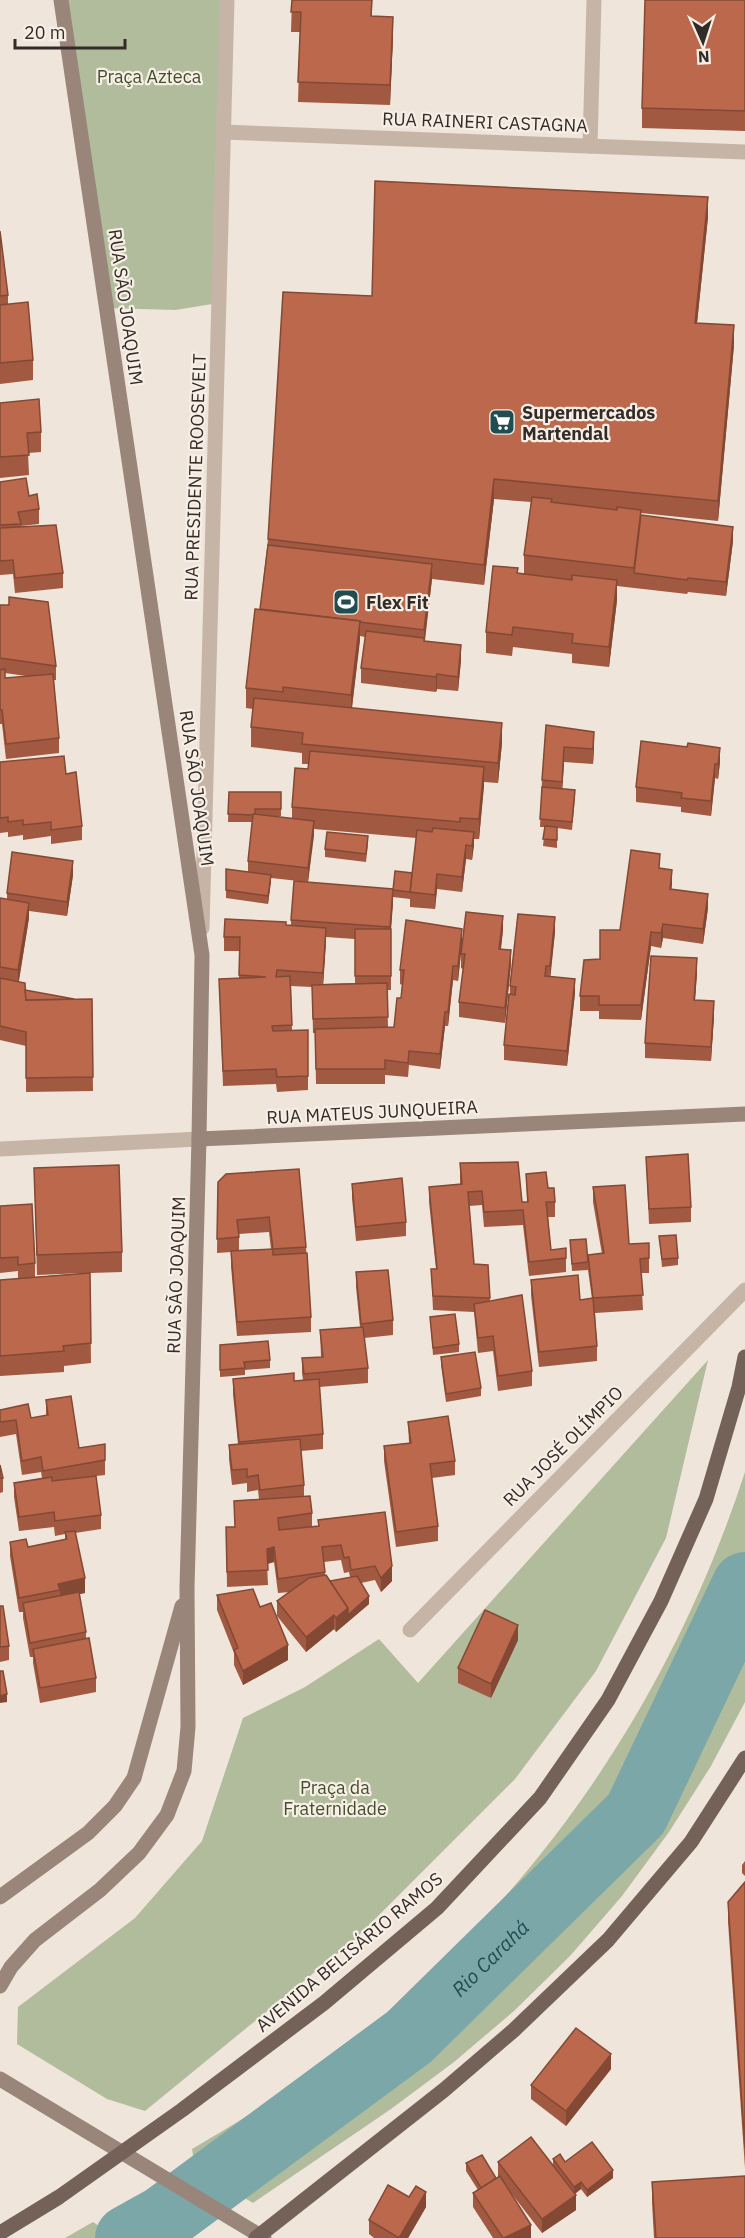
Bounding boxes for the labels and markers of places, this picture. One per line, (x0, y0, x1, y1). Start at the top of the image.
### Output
place label: Supermercados Martendal (522, 401, 655, 445)
supermarket icon: Supermercados Martendal (487, 407, 517, 437)
sports icon: Flex Fit (331, 587, 361, 617)
place label: Flex Fit (366, 591, 429, 614)

